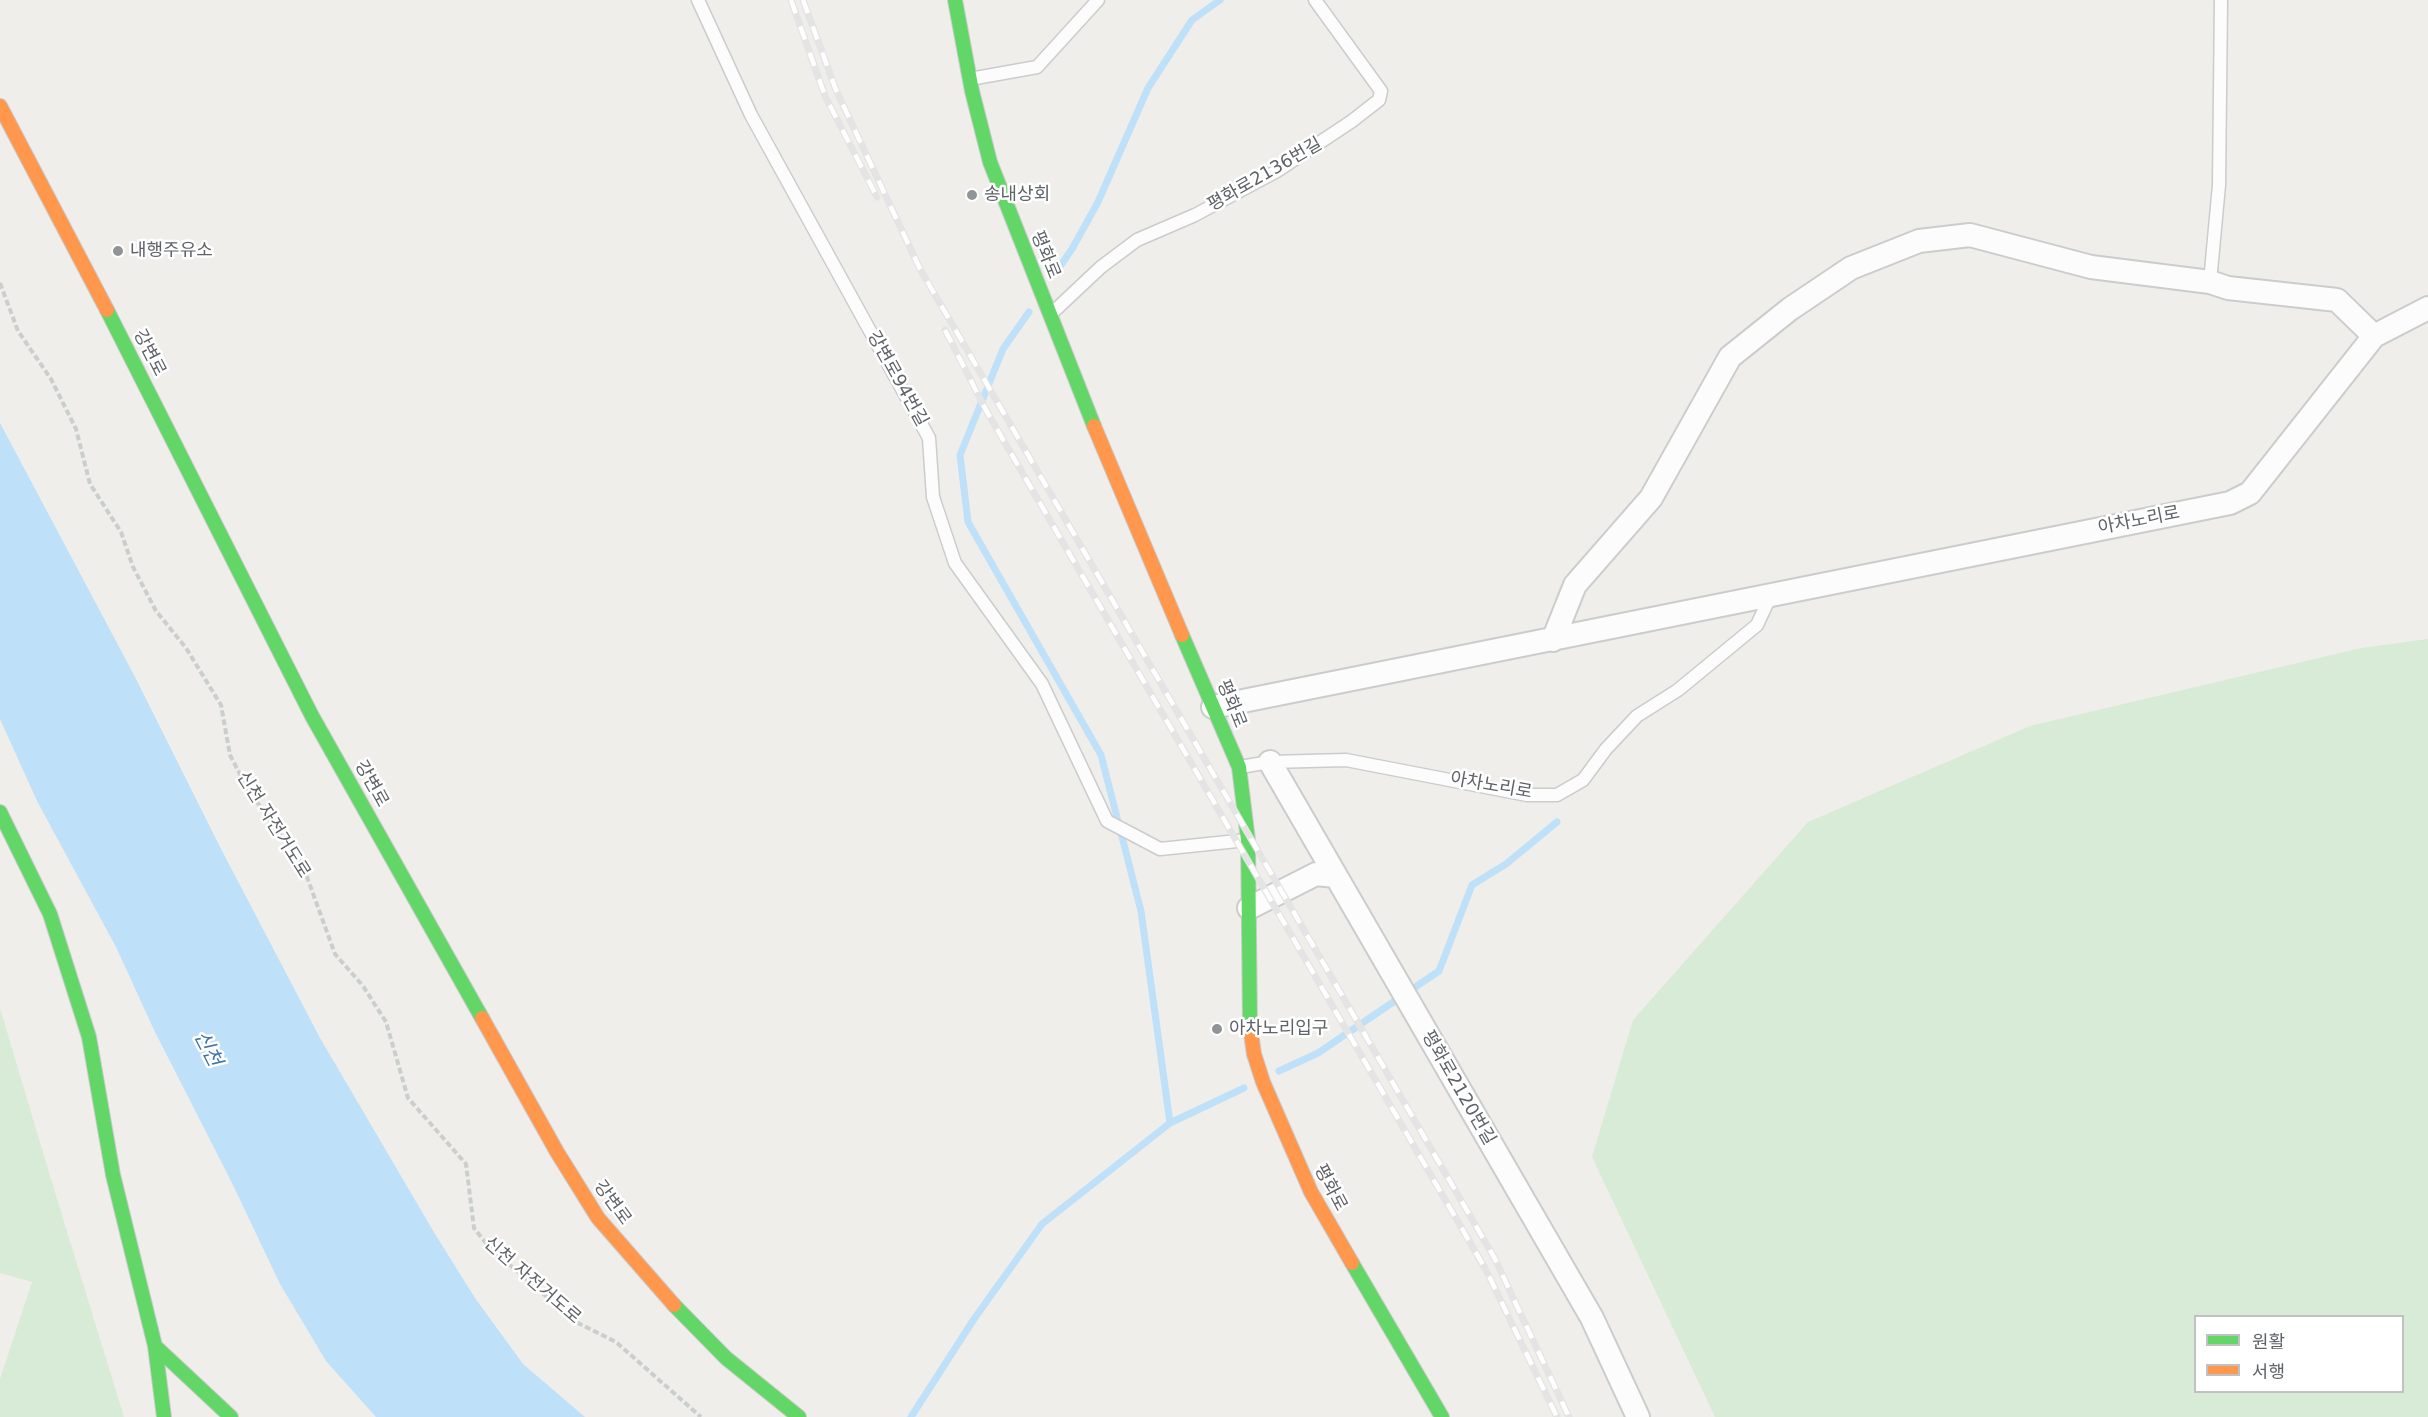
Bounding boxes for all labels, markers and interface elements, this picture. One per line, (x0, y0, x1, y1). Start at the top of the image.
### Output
street label: 평화로2136번길 (1204, 133, 1326, 217)
place label: 송내상회 (984, 184, 1050, 206)
marker: 송내상회 (965, 188, 979, 202)
street label: 평화로 (1026, 228, 1064, 282)
place label: 내행주유소 (130, 240, 213, 262)
marker: 내행주유소 (111, 244, 125, 258)
street label: 강변로 (128, 326, 170, 380)
street label: 강변로94번길 (862, 328, 932, 430)
street label: 아차노리로 (2096, 502, 2182, 540)
street label: 평화로 (1212, 677, 1250, 731)
street label: 강변로 (350, 757, 392, 811)
street label: 신천 자전거도로 (232, 768, 314, 882)
street label: 아차노리로 (1448, 768, 1534, 804)
place label: 아차노리입구 (1229, 1018, 1328, 1040)
marker: 아차노리입구 (1210, 1022, 1224, 1036)
water label: 신천 (188, 1027, 226, 1071)
street label: 평화로2120번길 (1416, 1027, 1500, 1149)
street label: 평화로 (1309, 1161, 1351, 1215)
street label: 강변로 (589, 1177, 635, 1229)
street label: 신천 자전거도로 (479, 1233, 585, 1329)
legend (2194, 1315, 2404, 1393)
text: 원활 (2252, 1331, 2285, 1352)
text: 서행 (2252, 1361, 2285, 1382)

